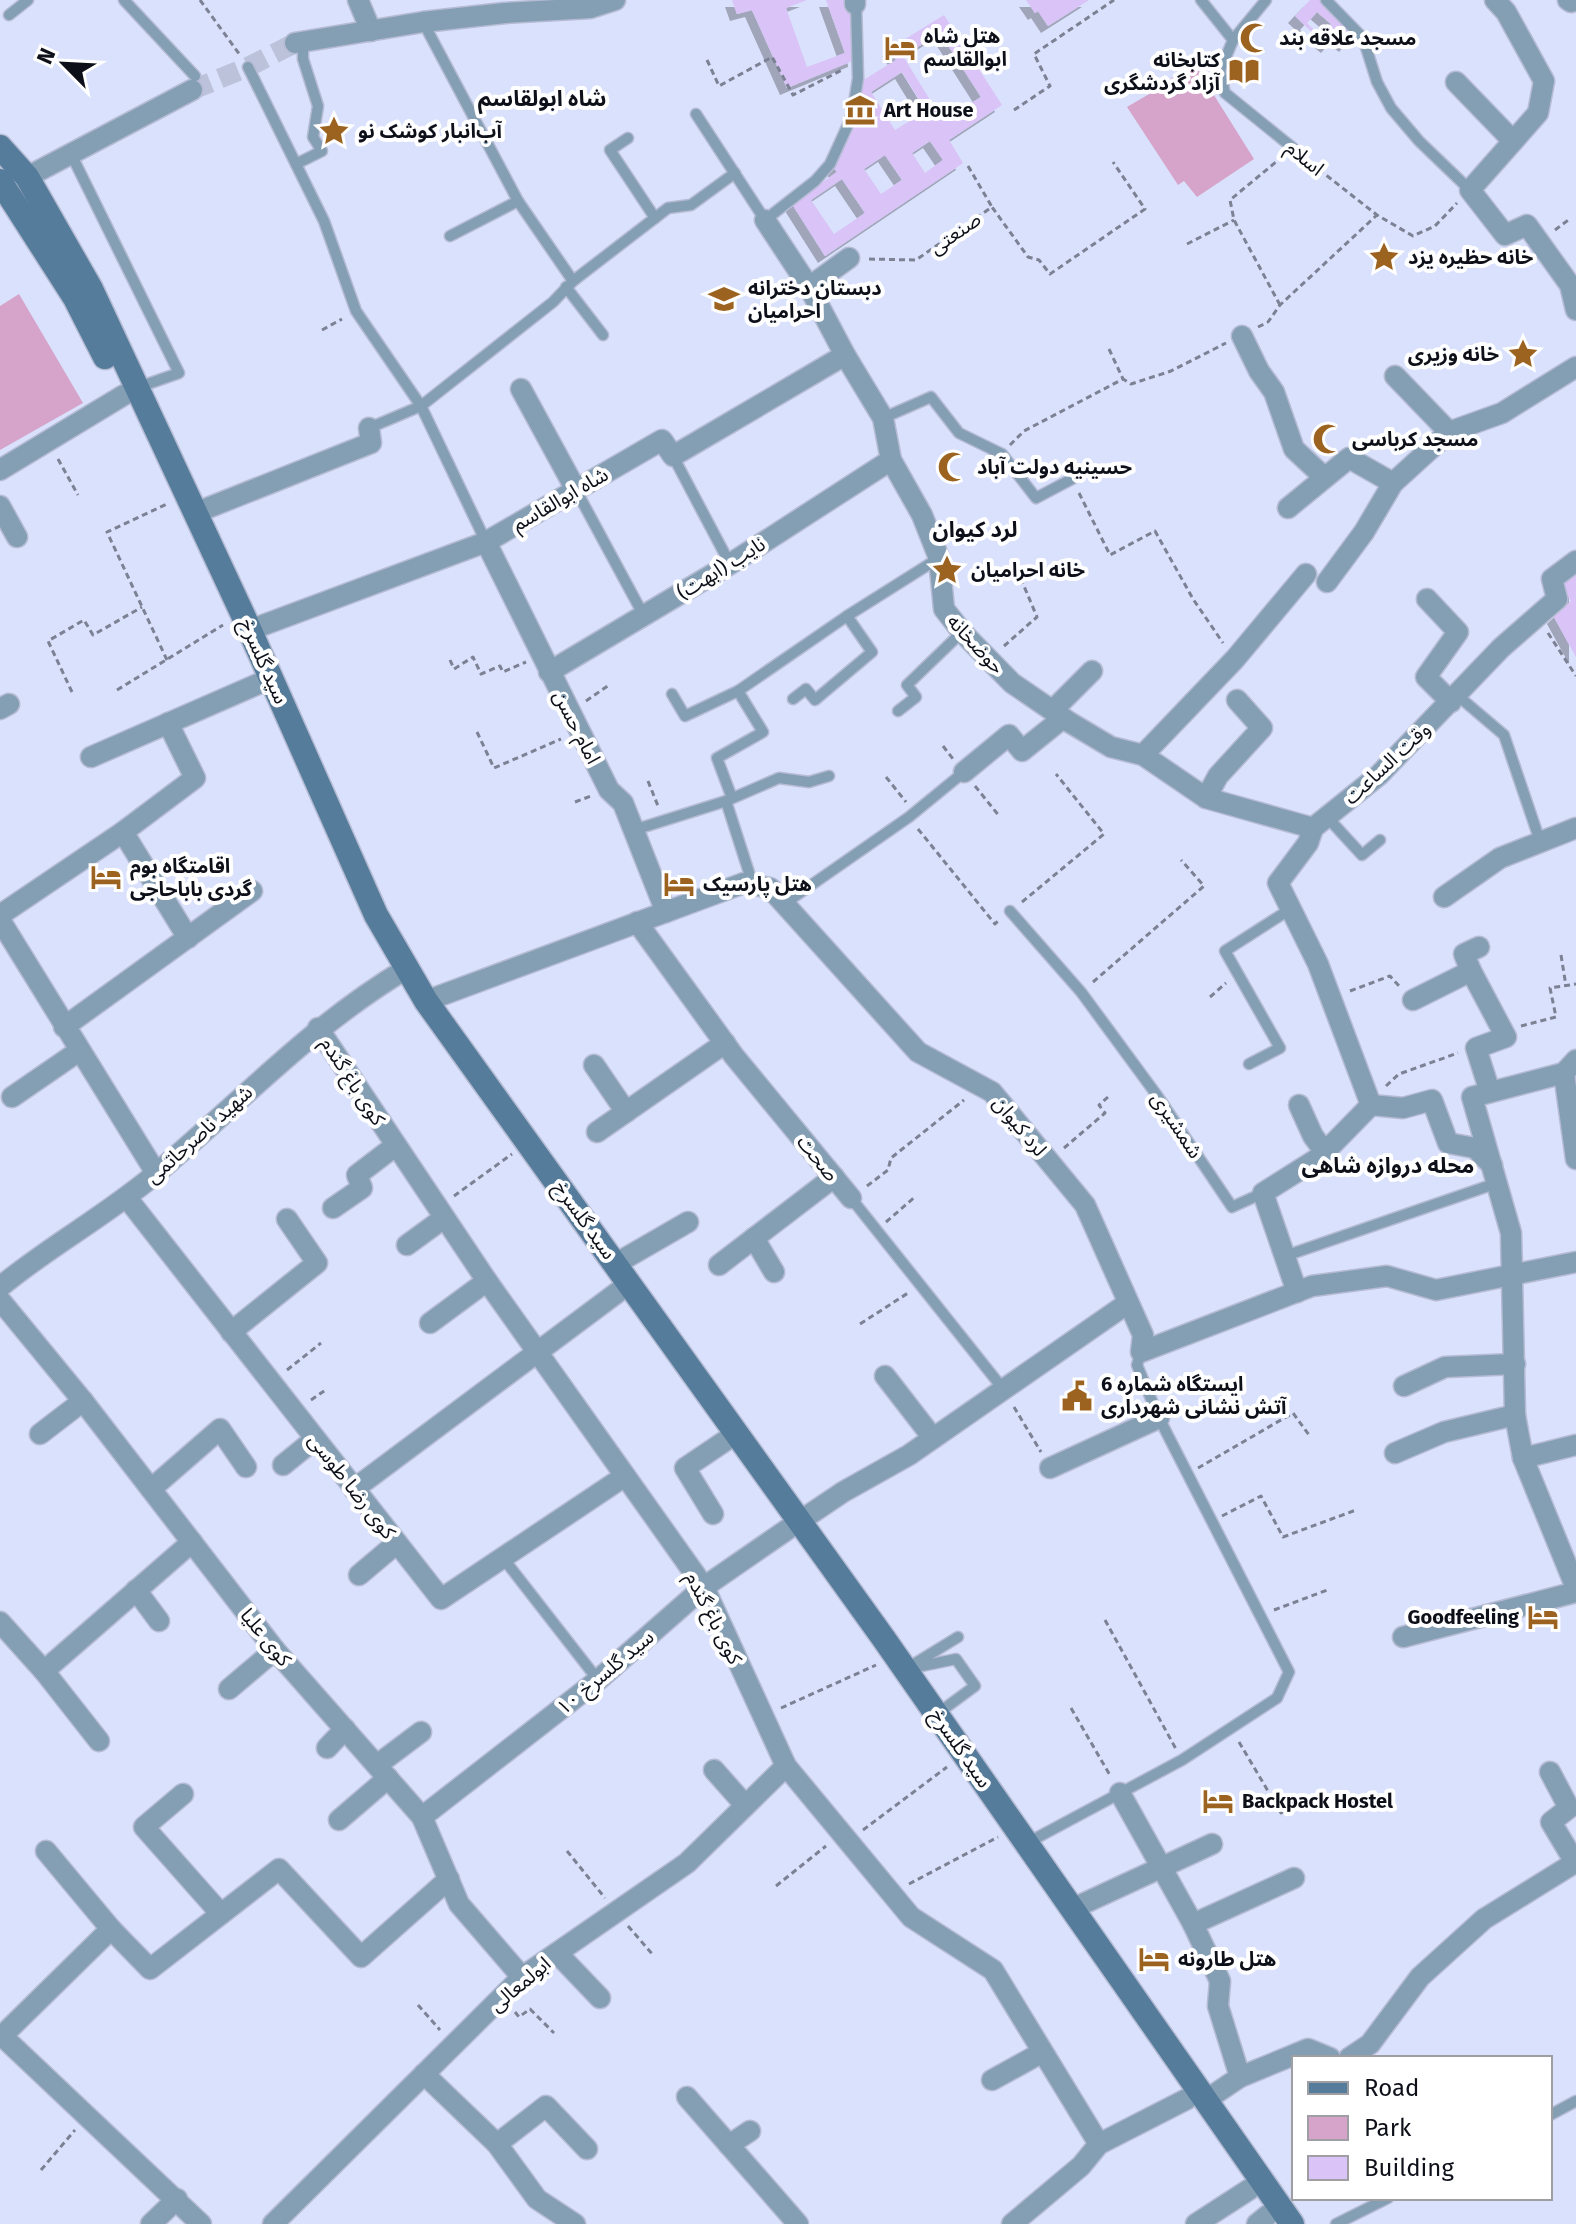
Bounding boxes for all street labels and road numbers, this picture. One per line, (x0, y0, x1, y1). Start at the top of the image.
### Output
street label: اسلام (1279, 135, 1329, 183)
street label: صنعتی (925, 207, 985, 259)
street label: شاه ابوالقاسم (508, 462, 614, 539)
street label: نایب (ابهت) (672, 531, 770, 605)
street label: حوضخانه (942, 609, 1010, 679)
street label: سید گلسرخ (232, 615, 293, 709)
street label: امام حسن (546, 686, 606, 769)
street label: وقت الساعت (1339, 717, 1435, 809)
street label: کوی باغ گندم (313, 1032, 391, 1132)
street label: شهید ناصرحاتمی (141, 1080, 257, 1188)
street label: شمشیری (1146, 1087, 1208, 1163)
street label: لرد کیوان (988, 1091, 1052, 1161)
street label: صحت (792, 1130, 844, 1186)
street label: سید گلسرخ (546, 1176, 621, 1266)
street label: کوی رضا طوسی (303, 1428, 401, 1544)
street label: کوی باغ گندم (678, 1568, 748, 1670)
street label: کوی علیا (235, 1603, 297, 1671)
street label: سید گلسرخ ۱۰ (552, 1624, 660, 1722)
street label: سید گلسرخ (923, 1704, 997, 1794)
street label: ابولمعالی (485, 1952, 555, 2016)

